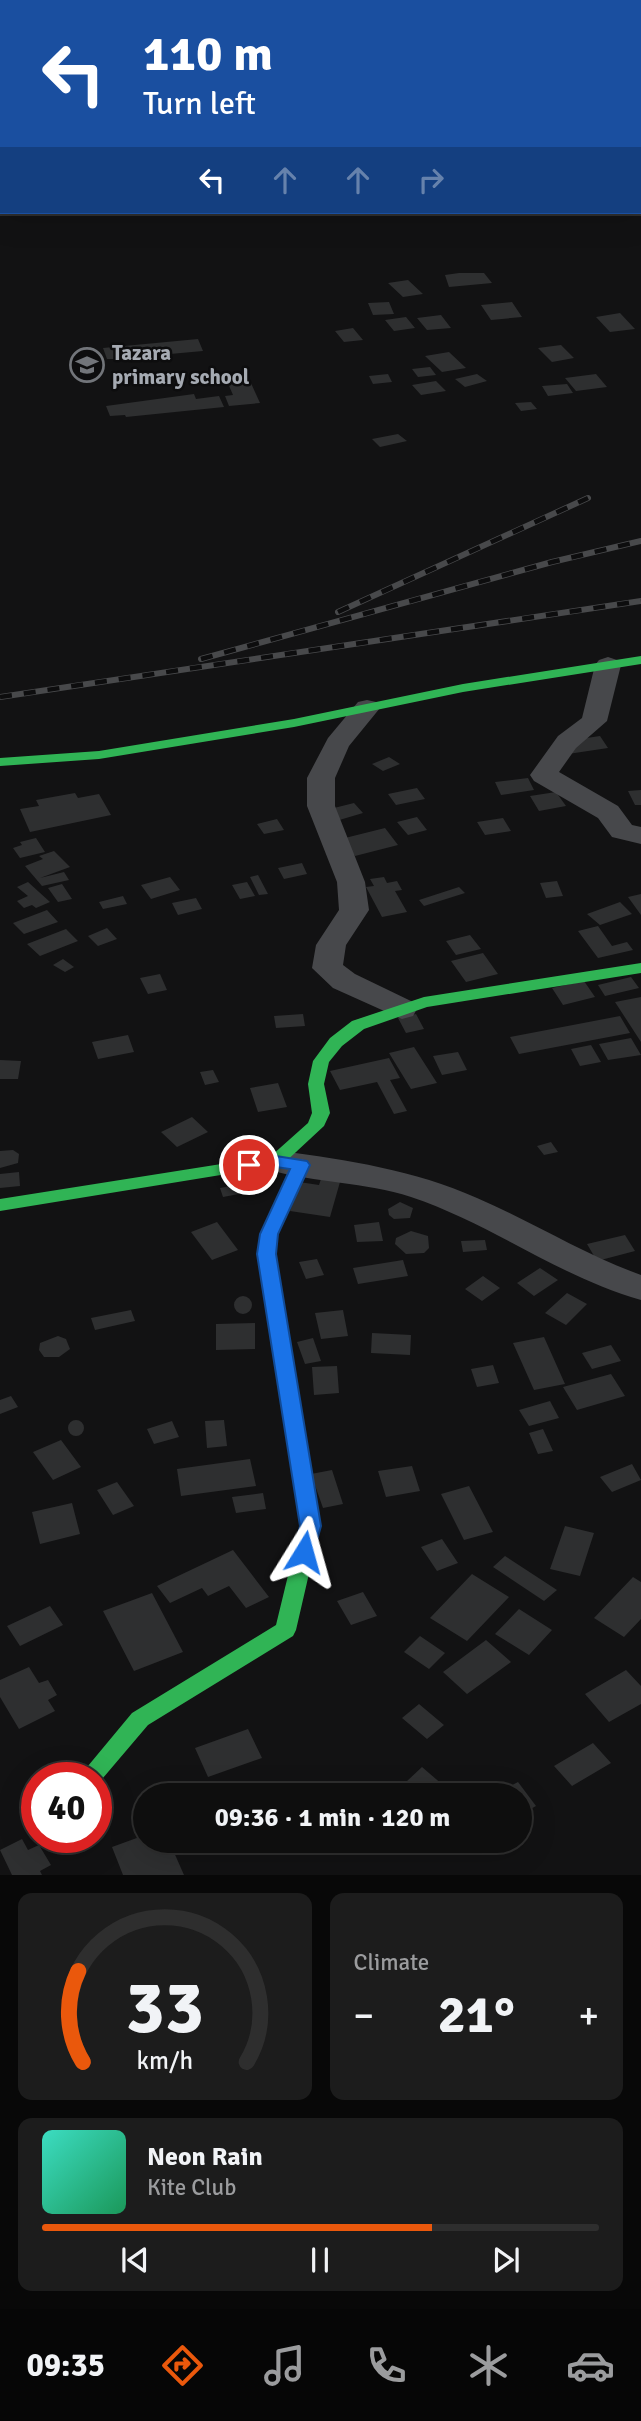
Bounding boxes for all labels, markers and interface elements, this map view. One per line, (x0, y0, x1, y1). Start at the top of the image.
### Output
text: 110 m (143, 24, 273, 84)
icon: left (28, 28, 119, 119)
text: Turn left (143, 84, 256, 123)
icon: left (193, 161, 231, 199)
icon: ahead (266, 161, 304, 199)
icon: ahead (339, 161, 377, 199)
icon: right (412, 161, 450, 199)
place label: Tazara primary school (112, 340, 250, 390)
school or university icon: Tazara primary school (68, 346, 106, 384)
pin (219, 1135, 279, 1195)
icon: arrive (230, 1146, 268, 1184)
position arrow (267, 1515, 341, 1589)
speed limit sign: 40 (21, 1762, 112, 1853)
text: 09:36 · 1 min · 120 m (215, 1802, 450, 1834)
text: Climate (354, 1948, 429, 1977)
text: 33 (125, 1965, 204, 2054)
text: 21° (438, 1983, 515, 2047)
text: − (354, 1992, 374, 2039)
text: + (578, 1992, 599, 2039)
text: km/h (136, 2045, 193, 2076)
text: Neon Rain (147, 2141, 263, 2173)
text: Kite Club (147, 2173, 236, 2202)
icon: previous (116, 2241, 154, 2279)
icon: pause (301, 2241, 339, 2279)
icon: next (487, 2241, 525, 2279)
icon: directions (158, 2341, 207, 2390)
icon: music (260, 2341, 309, 2390)
icon: phone (362, 2341, 411, 2390)
icon: climate (464, 2341, 513, 2390)
icon: car (566, 2341, 615, 2390)
text: 09:35 (26, 2346, 105, 2385)

